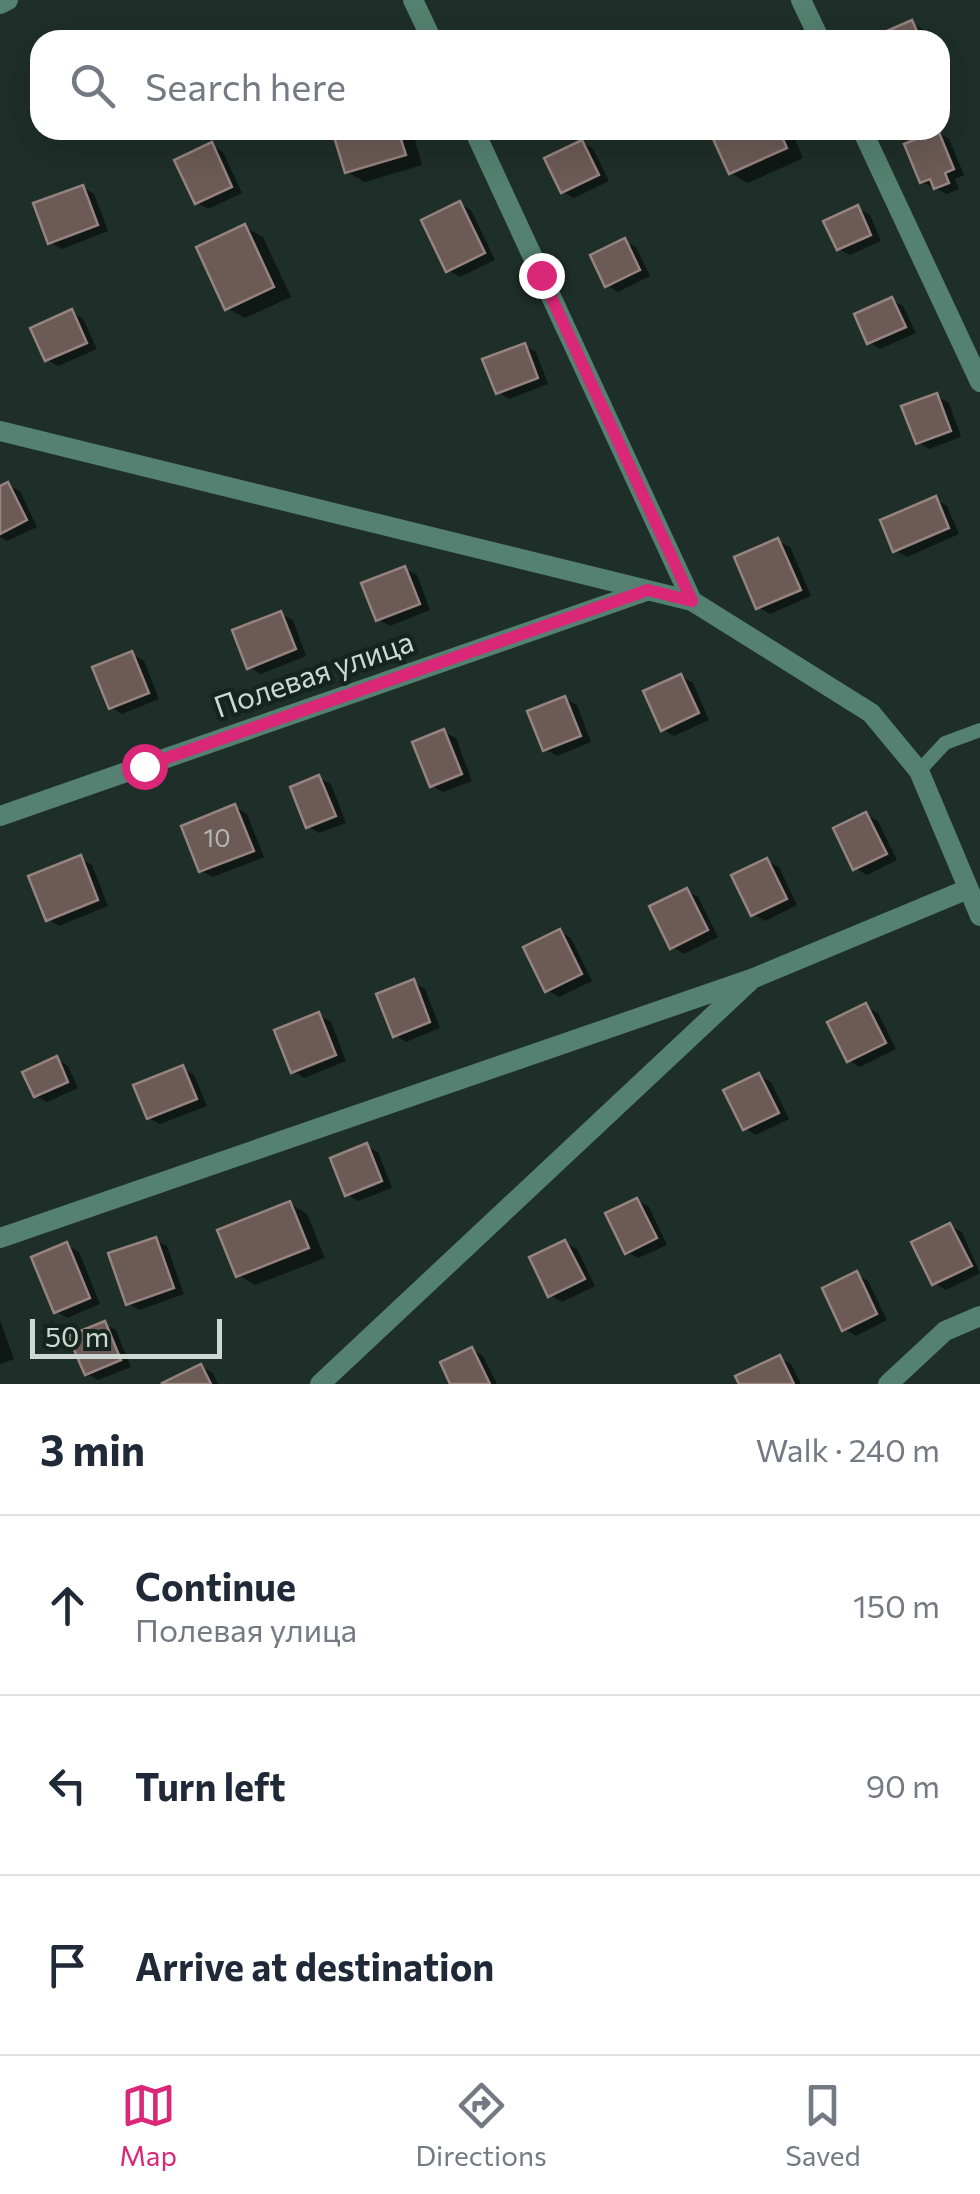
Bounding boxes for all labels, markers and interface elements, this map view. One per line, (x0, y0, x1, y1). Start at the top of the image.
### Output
search box (30, 30, 950, 140)
icon: search (65, 58, 120, 113)
text: Search here (145, 62, 346, 109)
route end (519, 253, 565, 299)
street label: Полевая улица (209, 621, 418, 724)
route start (122, 744, 168, 790)
house number: 10 (203, 822, 231, 852)
scale bar (30, 1314, 222, 1358)
text: 50 m (45, 1319, 109, 1353)
text: 3 min (40, 1423, 145, 1475)
text: Walk · 240 m (756, 1429, 940, 1469)
text: Continue (135, 1562, 296, 1609)
icon: ahead (40, 1578, 95, 1633)
text: 150 m (853, 1585, 940, 1625)
text: Полевая улица (135, 1609, 357, 1649)
icon: left (40, 1758, 95, 1813)
text: Turn left (135, 1762, 286, 1809)
text: 90 m (866, 1765, 940, 1805)
icon: arrive (40, 1938, 95, 1993)
text: Arrive at destination (135, 1942, 494, 1989)
tab: Map (119, 2078, 177, 2172)
tab: Directions (415, 2078, 547, 2172)
tab: Saved (785, 2078, 861, 2172)

